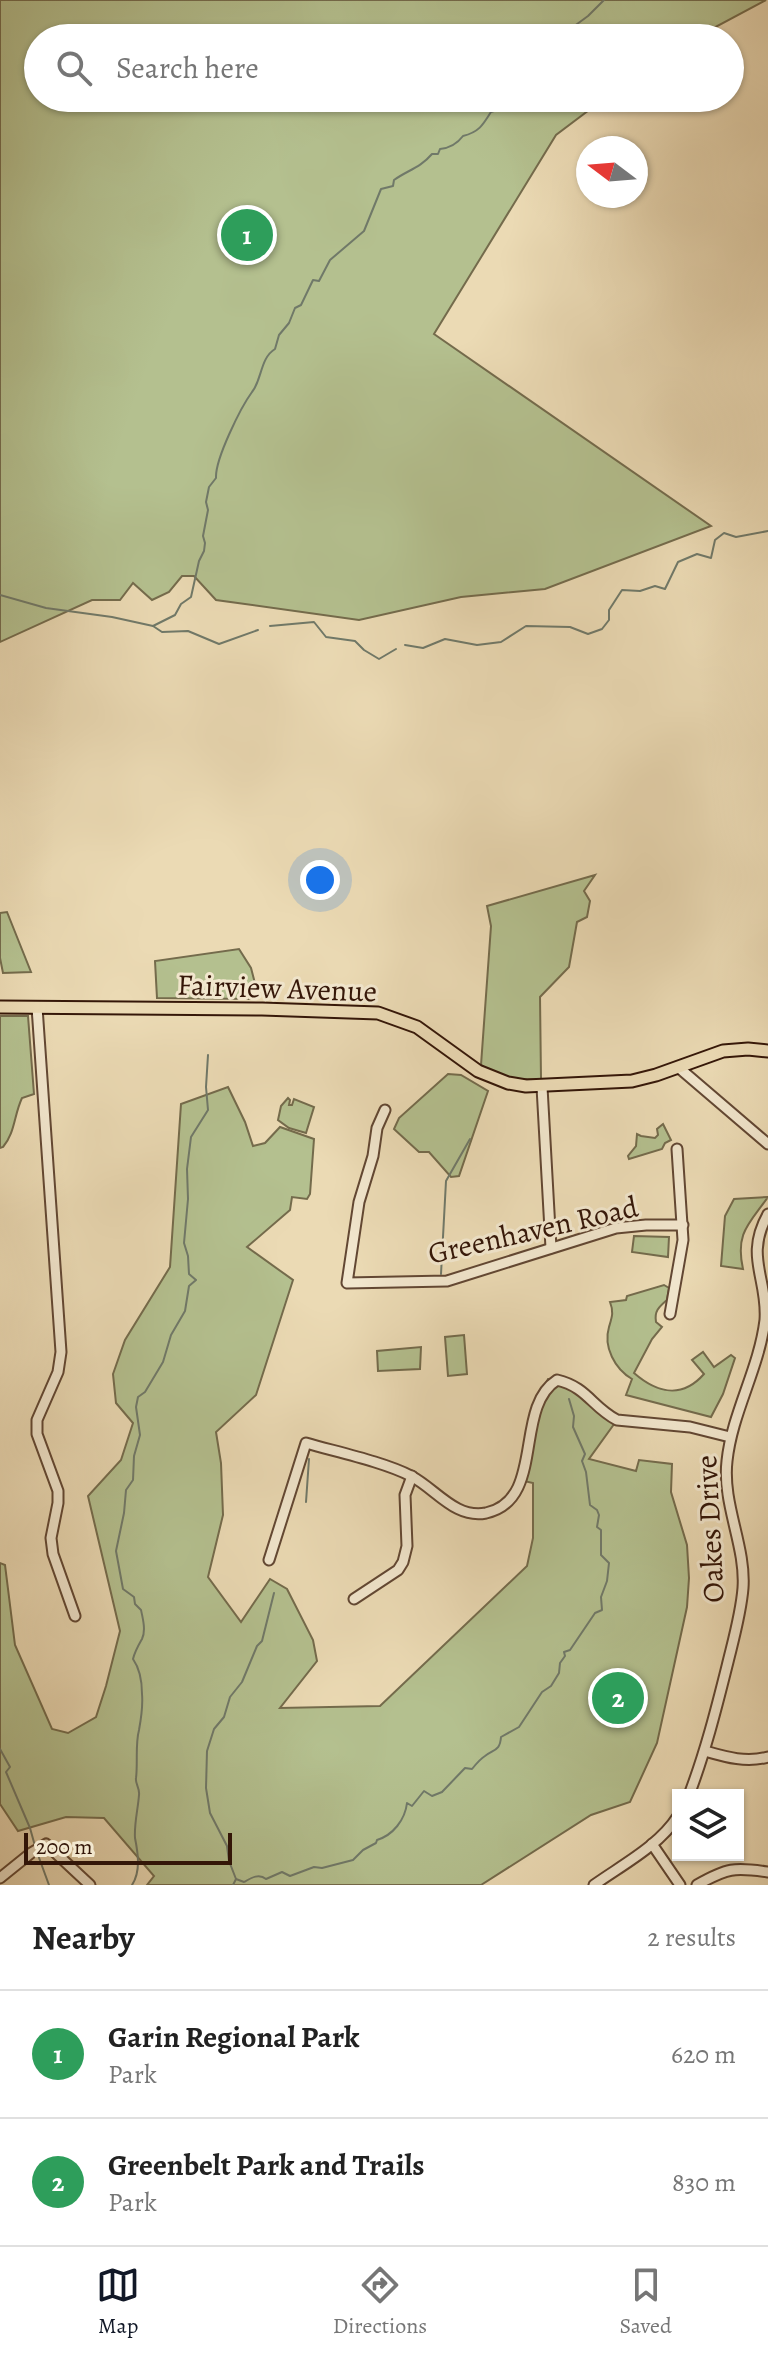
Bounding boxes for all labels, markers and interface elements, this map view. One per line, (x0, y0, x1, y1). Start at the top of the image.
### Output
search box (24, 24, 744, 112)
icon: search (52, 46, 96, 90)
text: Search here (116, 48, 259, 88)
north arrow (576, 136, 648, 208)
pin: 1 (221, 205, 273, 265)
your location (300, 860, 340, 900)
street label: Fairview Avenue (176, 965, 378, 1011)
street label: Greenhaven Road (424, 1186, 643, 1274)
street label: Oakes Drive (686, 1454, 734, 1604)
pin: 2 (592, 1668, 644, 1728)
map controls (672, 1789, 744, 1861)
button: layers (672, 1789, 744, 1861)
scale bar (24, 1829, 232, 1865)
text: 200 m (36, 1832, 93, 1862)
text: Nearby (32, 1914, 135, 1961)
text: 2 results (647, 1920, 736, 1955)
text: Garin Regional Park (108, 2017, 360, 2057)
text: 1 (53, 2037, 63, 2072)
text: 620 m (671, 2037, 736, 2072)
text: Park (108, 2057, 157, 2092)
text: Greenbelt Park and Trails (108, 2145, 425, 2185)
text: 2 (52, 2165, 64, 2200)
text: 830 m (672, 2165, 736, 2200)
text: Park (108, 2185, 157, 2220)
tab: Map (96, 2263, 140, 2341)
tab: Directions (333, 2263, 427, 2341)
tab: Saved (620, 2263, 672, 2341)

